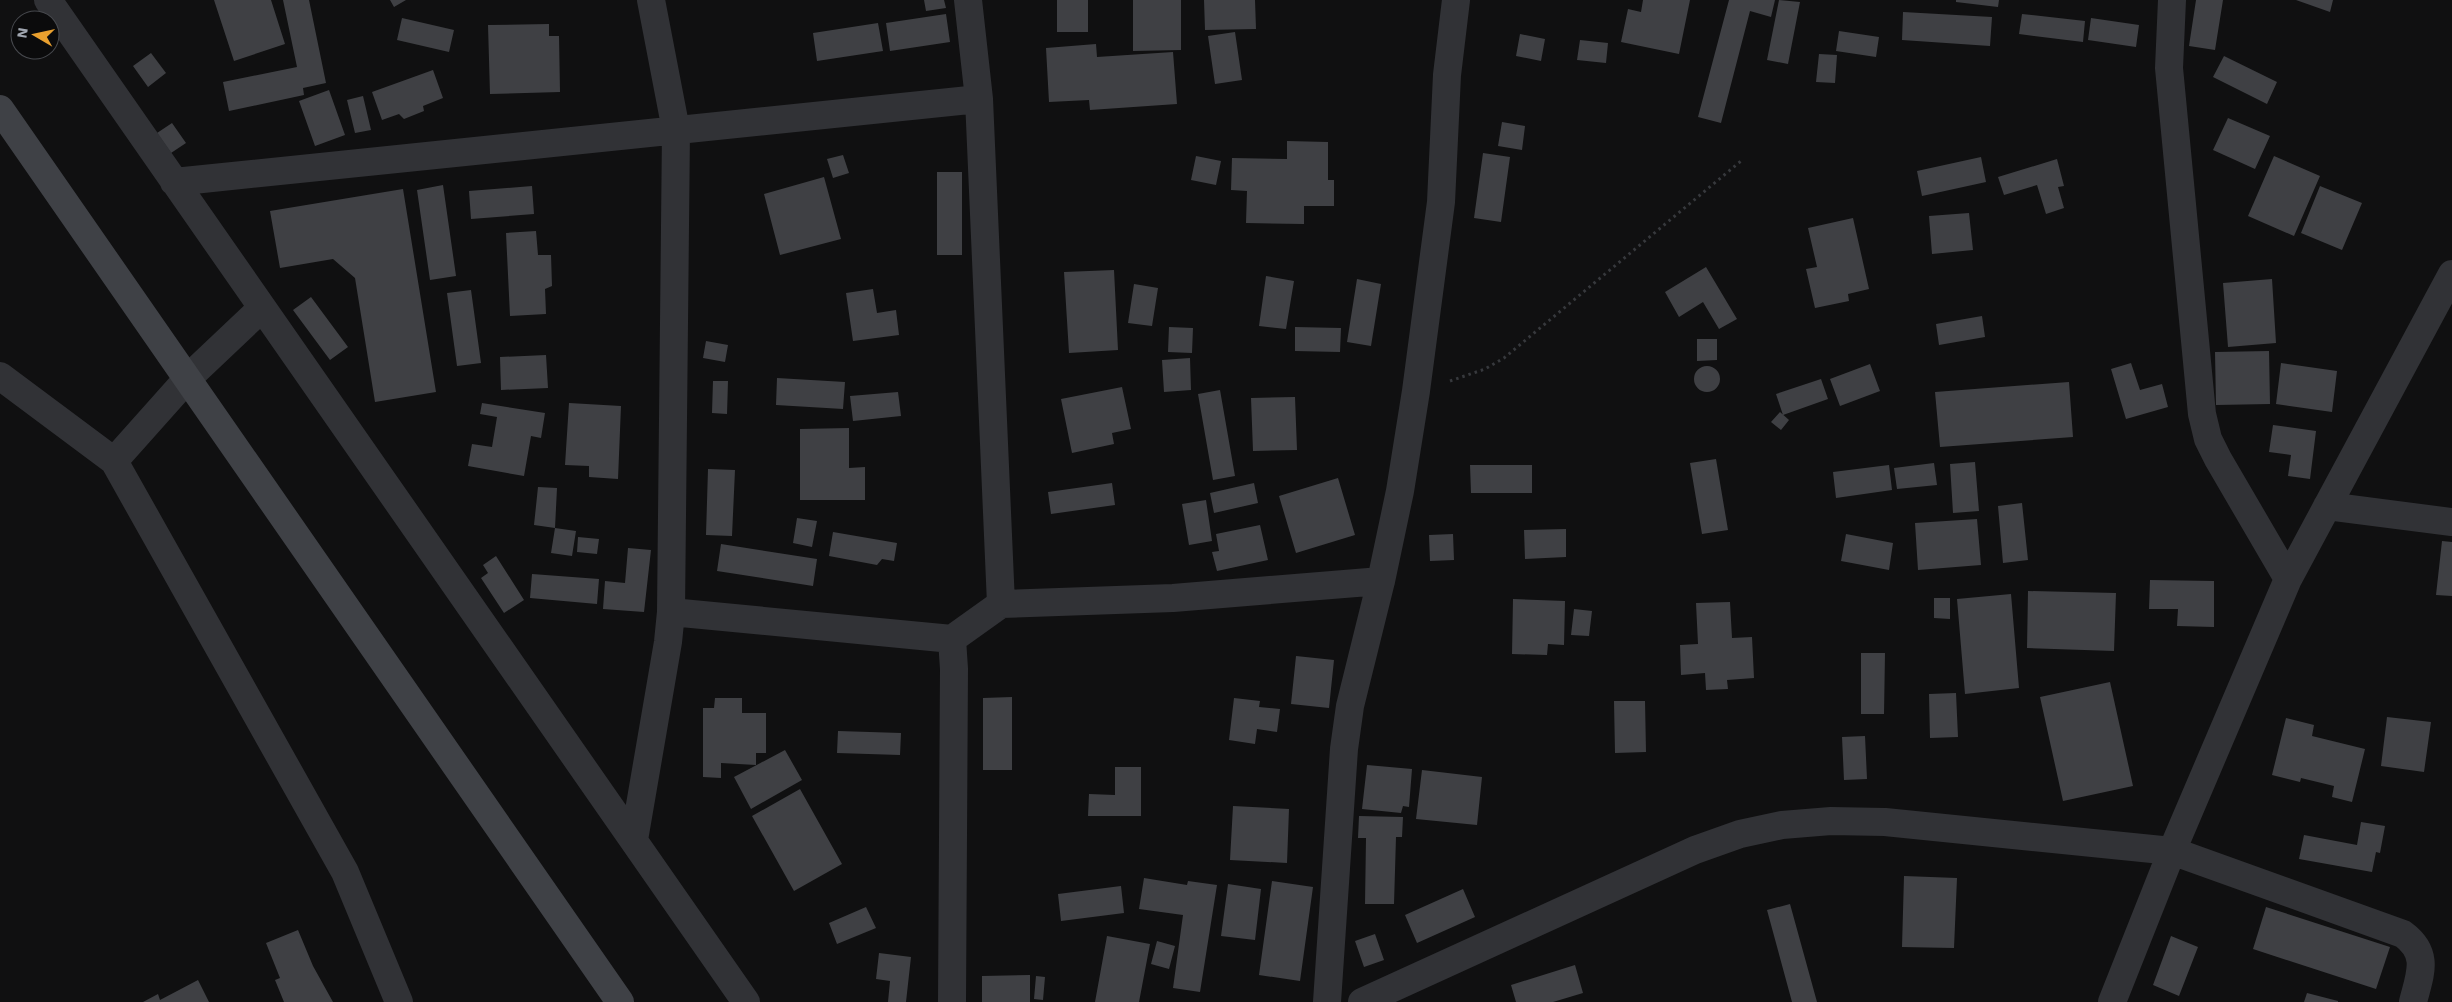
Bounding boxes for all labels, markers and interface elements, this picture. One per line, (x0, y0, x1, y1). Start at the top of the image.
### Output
north arrow (10, 10, 60, 60)
text: N (13, 27, 31, 39)

